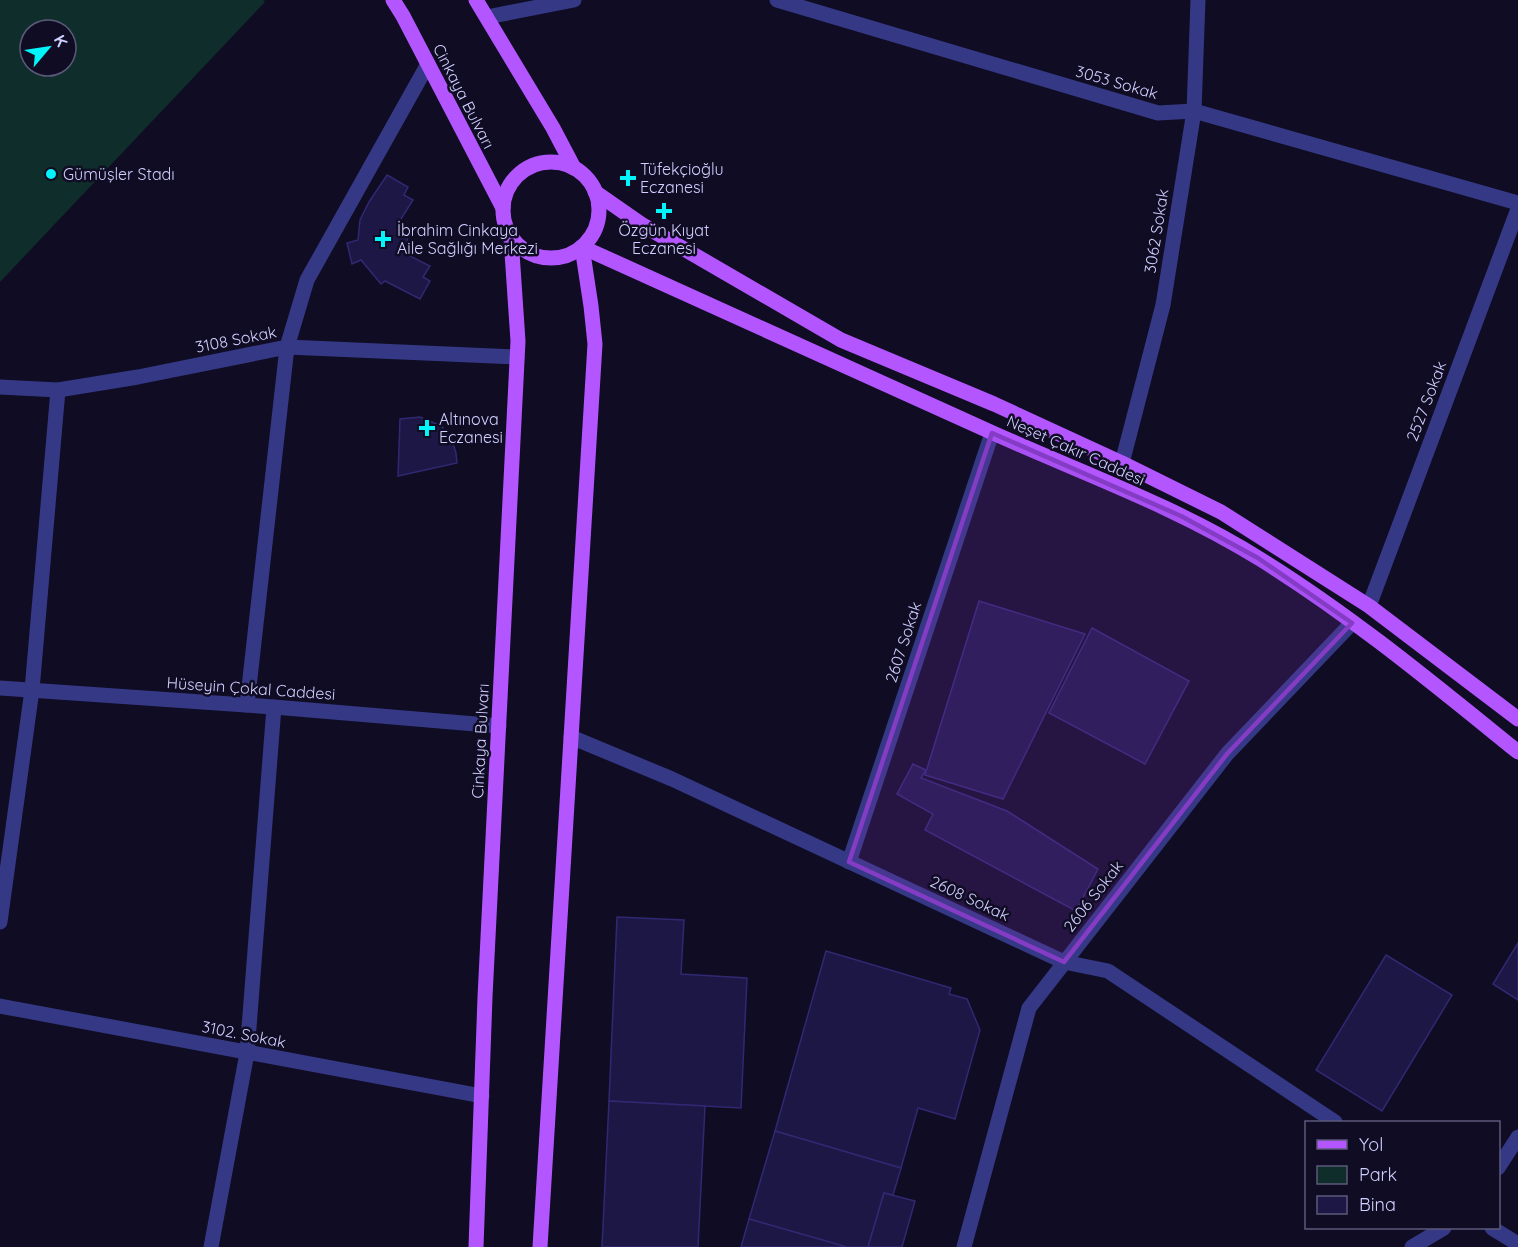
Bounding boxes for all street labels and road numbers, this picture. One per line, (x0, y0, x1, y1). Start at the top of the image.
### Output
street label: Cinkaya Bulvarı (429, 40, 499, 152)
street label: 3053 Sokak (1073, 61, 1161, 103)
street label: 3062 Sokak (1139, 187, 1173, 275)
street label: 3108 Sokak (194, 321, 278, 357)
street label: 2527 Sokak (1402, 358, 1450, 444)
street label: Neşet Çakır Caddesi (1004, 411, 1148, 489)
street label: 2607 Sokak (880, 599, 926, 685)
street label: Hüseyin Çokal Caddesi (166, 672, 336, 704)
street label: Cinkaya Bulvarı (467, 683, 493, 799)
street label: 2606 Sokak (1059, 856, 1127, 936)
street label: 2608 Sokak (927, 871, 1013, 925)
street label: 3102. Sokak (200, 1016, 288, 1052)

